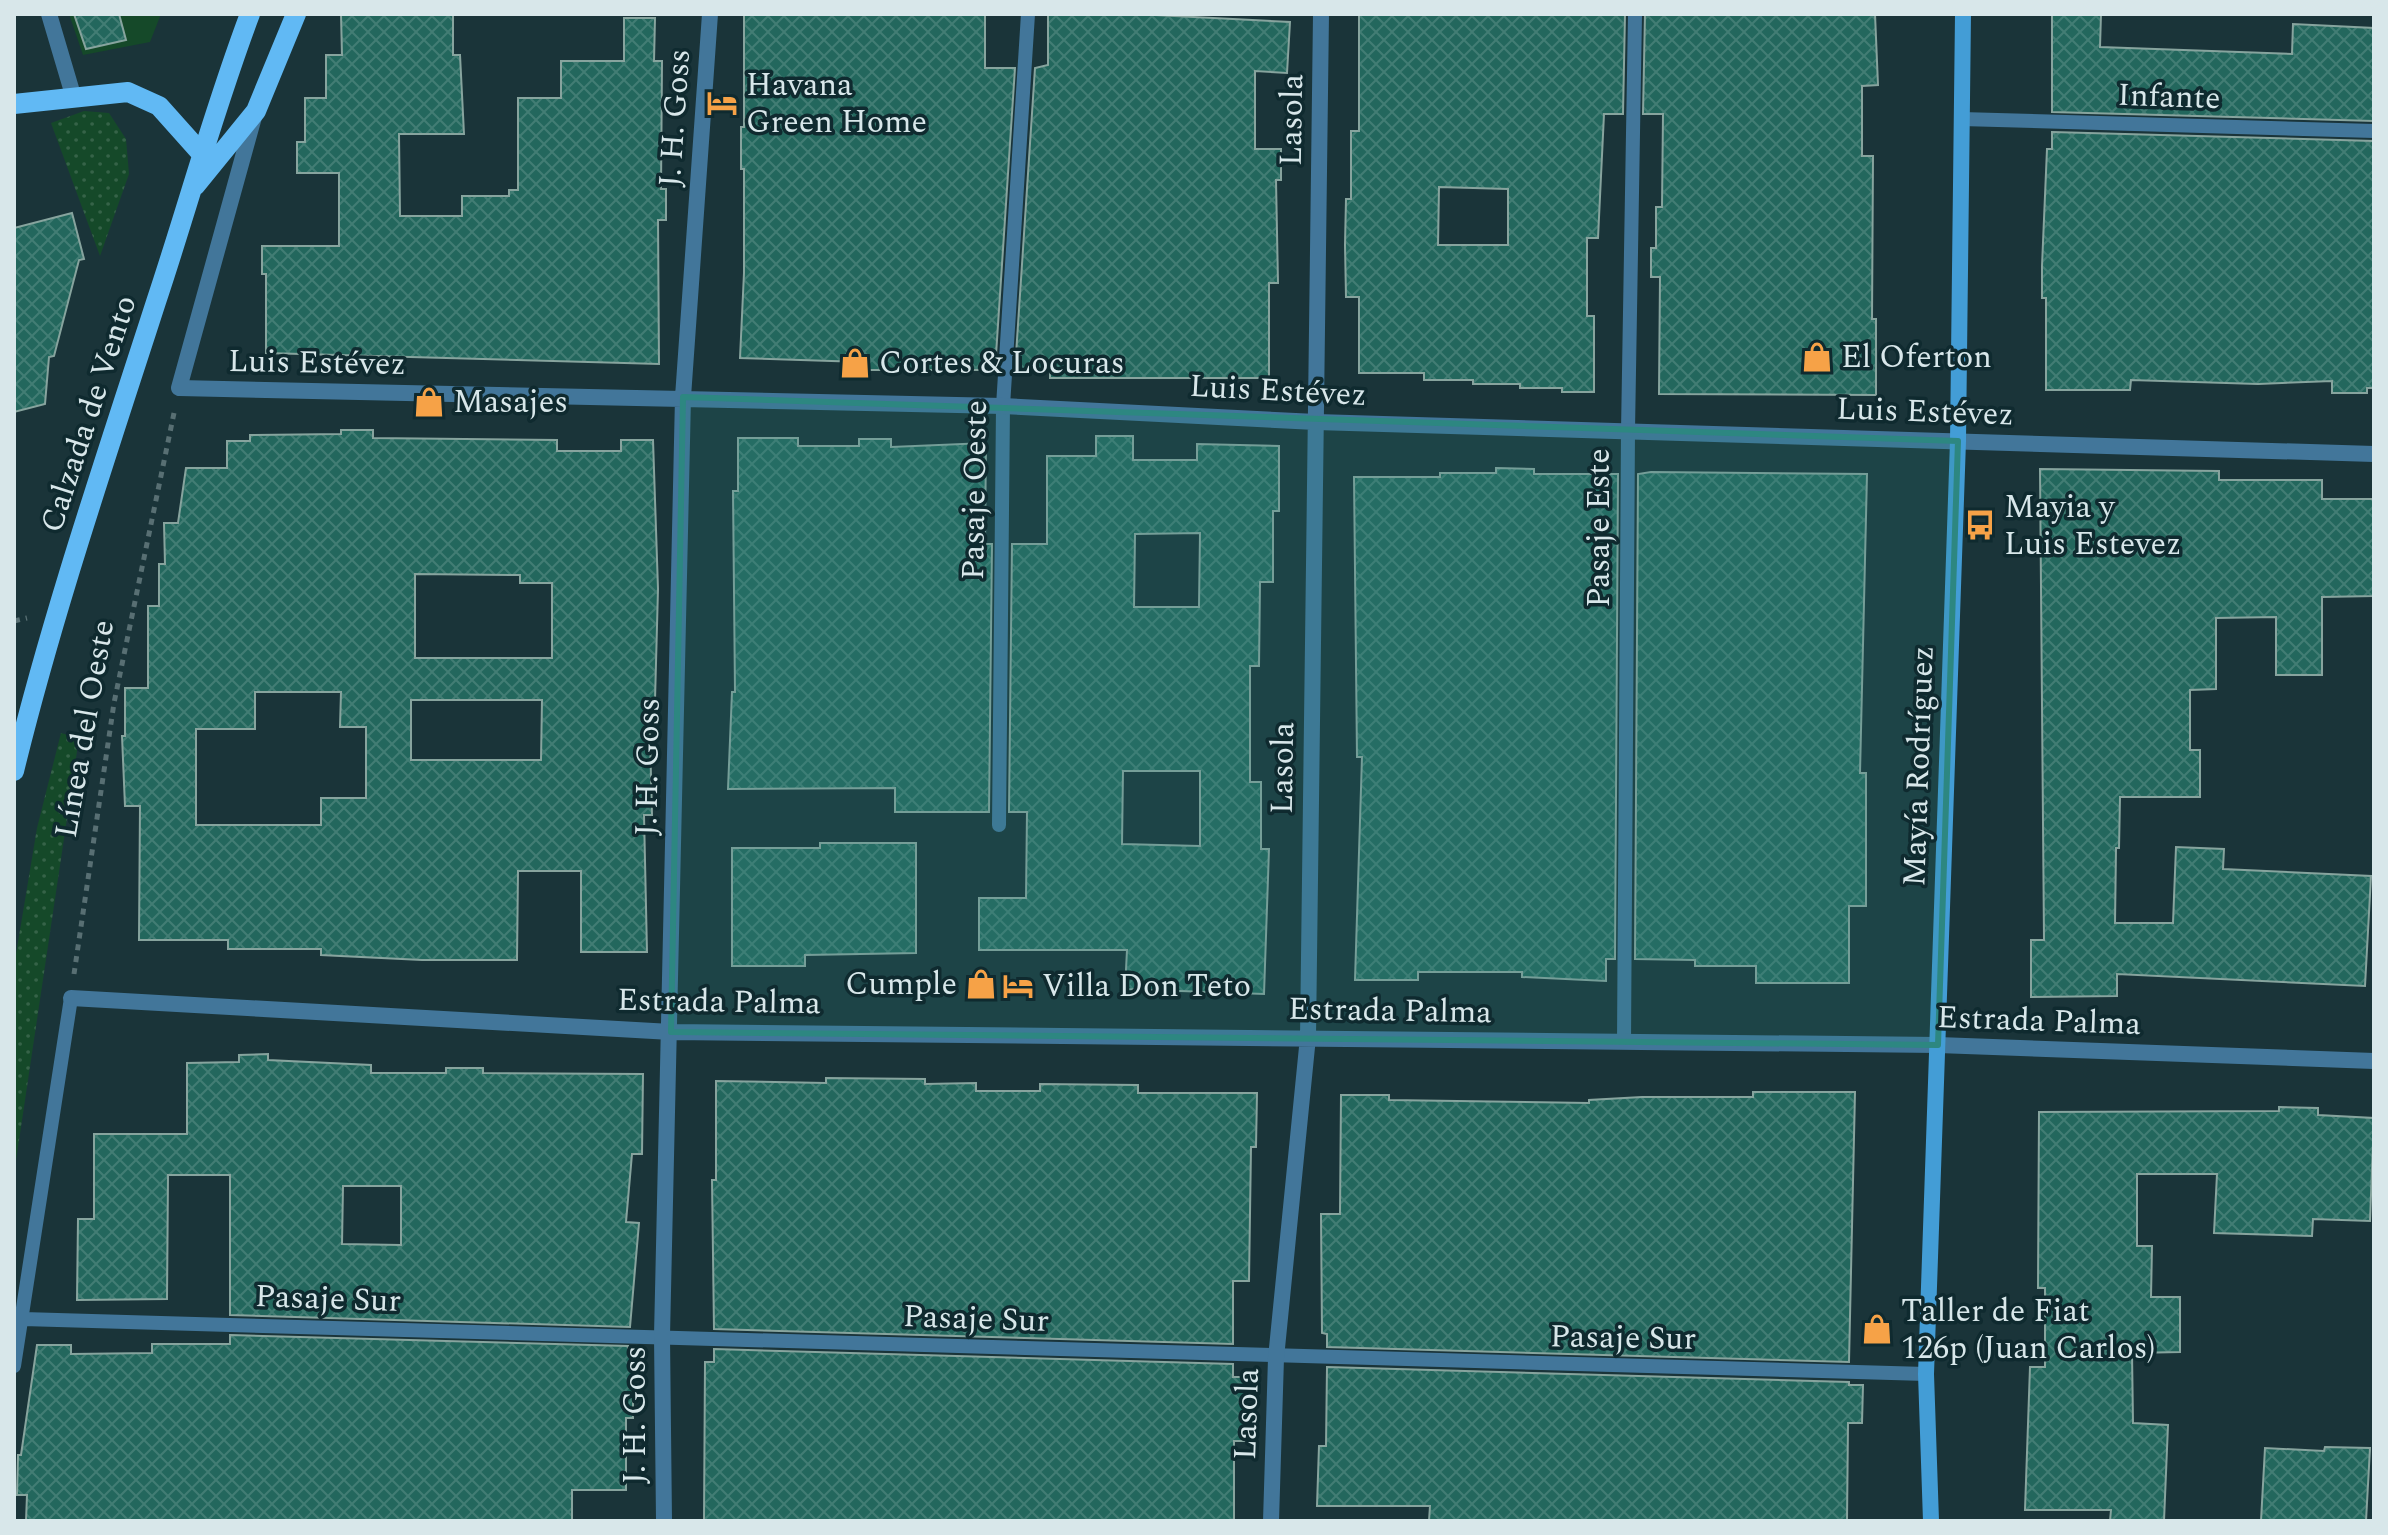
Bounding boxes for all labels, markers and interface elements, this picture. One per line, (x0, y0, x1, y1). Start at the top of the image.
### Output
street label: J. H. Goss (646, 47, 704, 189)
place label: Havana Green Home (746, 61, 927, 147)
street label: Infante (2117, 71, 2221, 123)
street label: Lasola (1267, 73, 1317, 166)
hotel icon: Havana Green Home (705, 86, 739, 120)
street label: Calzada de Vento (28, 289, 150, 539)
place label: El Oferton (1841, 333, 1992, 382)
street label: Luis Estévez (228, 337, 406, 389)
place label: Cortes & Locuras (879, 339, 1125, 388)
shop icon: El Oferton (1800, 340, 1834, 374)
shop icon: Cortes & Locuras (838, 346, 872, 380)
street label: Luis Estévez (1188, 362, 1368, 420)
place label: Masajes (453, 378, 568, 427)
street label: Luis Estévez (1835, 384, 2015, 440)
shop icon: Masajes (412, 385, 446, 419)
street label: Pasaje Oeste (949, 400, 1001, 580)
street label: Pasaje Este (1575, 448, 1624, 608)
place label: Mayia y Luis Estevez (2004, 483, 2181, 569)
bus stop icon: Mayia y Luis Estevez (1963, 508, 1997, 542)
street label: Línea del Oeste (42, 616, 128, 842)
street label: Mayía Rodríguez (1890, 645, 1948, 887)
street label: J. H. Goss (622, 697, 674, 837)
street label: Lasola (1258, 721, 1308, 814)
place label: Cumple (845, 960, 957, 1009)
place label: Villa Don Teto (1042, 962, 1251, 1011)
shop icon: Cumple (964, 967, 998, 1001)
hotel icon: Villa Don Teto (1001, 969, 1035, 1003)
street label: Estrada Palma (617, 976, 822, 1028)
street label: Estrada Palma (1288, 985, 1493, 1037)
street label: Estrada Palma (1936, 993, 2142, 1049)
street label: Pasaje Sur (254, 1272, 402, 1326)
place label: Taller de Fiat 126p (Juan Carlos) (1901, 1287, 2155, 1373)
street label: Pasaje Sur (902, 1292, 1050, 1346)
street label: Pasaje Sur (1550, 1312, 1696, 1364)
shop icon: Taller de Fiat 126p (Juan Carlos) (1860, 1312, 1894, 1346)
street label: J. H. Goss (611, 1346, 660, 1484)
street label: Lasola (1221, 1367, 1273, 1461)

